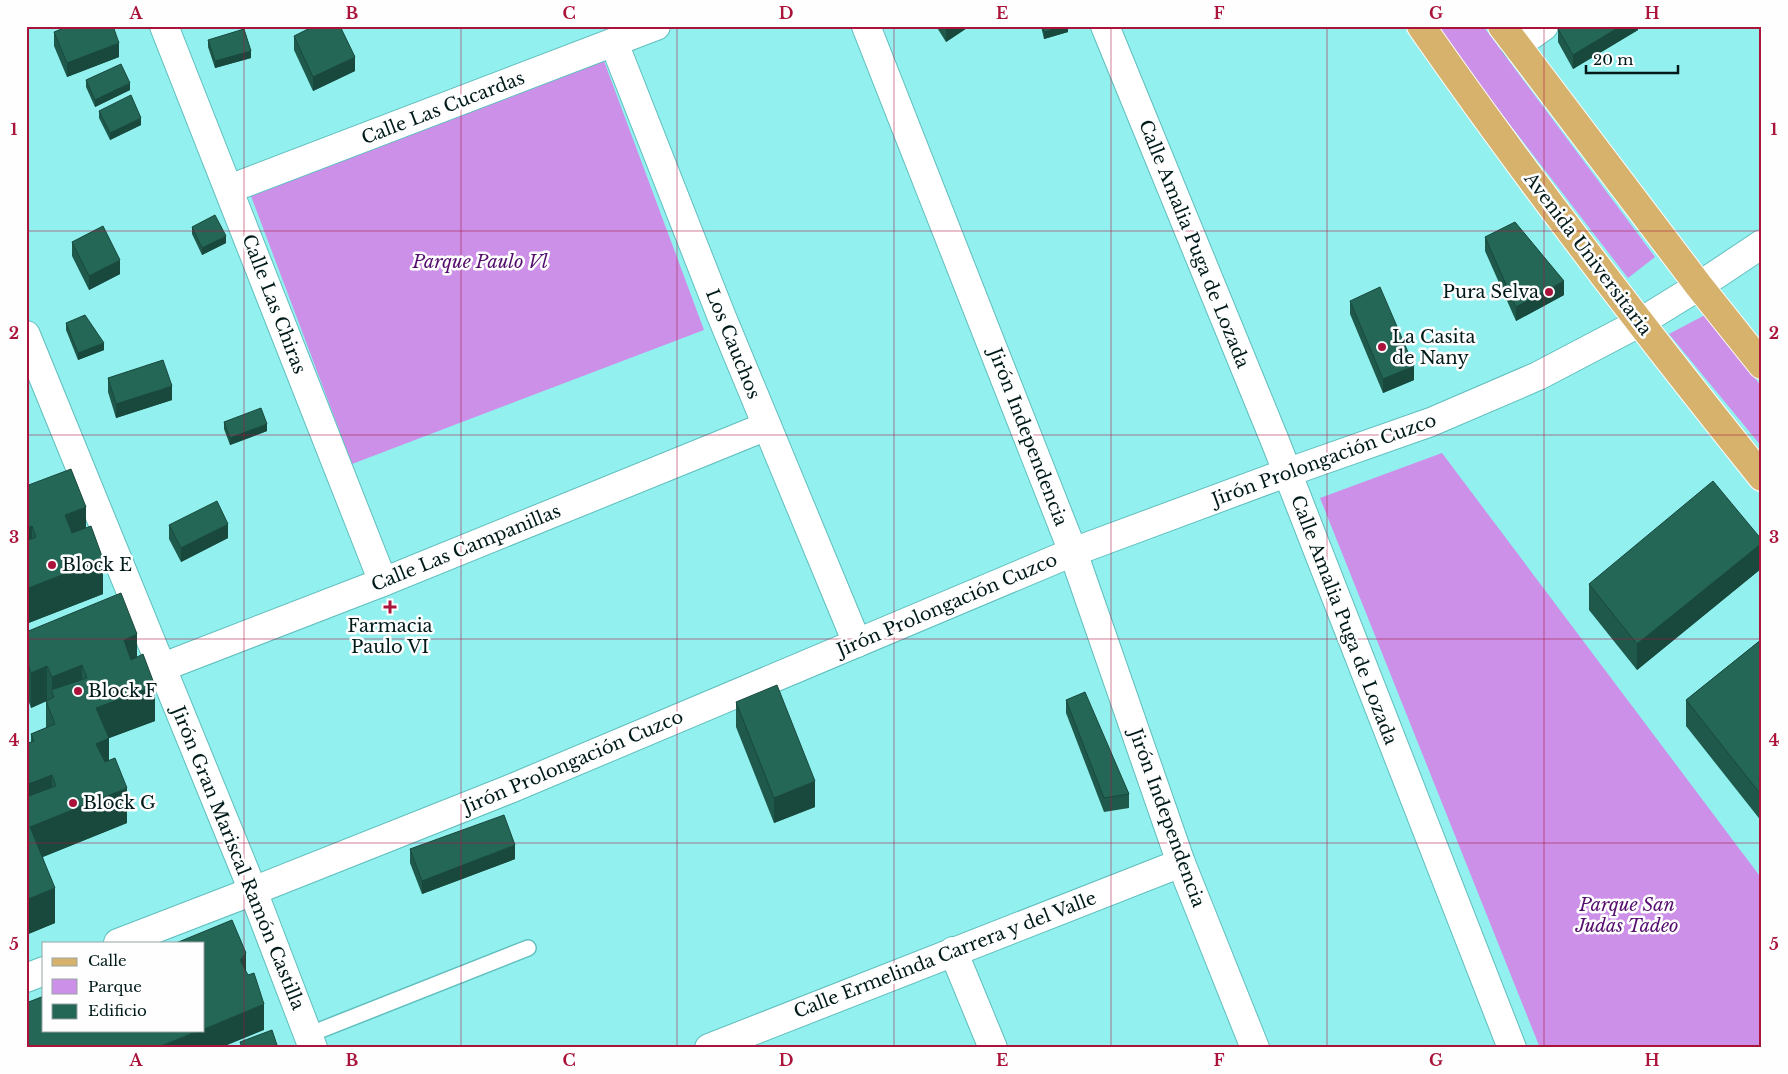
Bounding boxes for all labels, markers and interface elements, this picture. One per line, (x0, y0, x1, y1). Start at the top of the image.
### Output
text: A (129, 3, 144, 23)
text: B (346, 3, 359, 23)
text: C (562, 3, 576, 23)
text: D (779, 3, 793, 23)
text: E (996, 3, 1008, 23)
text: F (1213, 3, 1225, 23)
text: G (1429, 3, 1443, 23)
text: H (1644, 3, 1660, 23)
scale bar (1586, 42, 1678, 74)
text: 20 m (1593, 50, 1633, 69)
street label: Calle Las Cucardas (358, 67, 528, 149)
street label: Calle Amalia Puga de Lozada (1134, 117, 1254, 371)
text: 1 (11, 119, 18, 139)
text: 1 (1771, 119, 1778, 139)
street label: Avenida Universitaria (1519, 167, 1656, 340)
street label: Calle Las Chiras (237, 231, 311, 377)
park label: Parque Paulo Vl (411, 251, 548, 273)
place label: Pura Selva (1443, 281, 1539, 303)
street label: Los Cauchos (701, 286, 765, 402)
marker: Pura Selva (1543, 286, 1555, 298)
text: 2 (9, 323, 19, 343)
text: 2 (1769, 323, 1779, 343)
place label: La Casita de Nany (1392, 326, 1476, 369)
marker: La Casita de Nany (1376, 341, 1388, 353)
street label: Jirón Independencia (983, 343, 1072, 529)
street label: Jirón Prolongación Cuzco (1207, 409, 1439, 512)
street label: Calle Amalia Puga de Lozada (1286, 492, 1402, 748)
street label: Calle Las Campanillas (368, 500, 564, 596)
text: 3 (9, 527, 19, 547)
text: 3 (1769, 527, 1779, 547)
street label: Jirón Prolongación Cuzco (832, 549, 1060, 662)
place label: Block E (62, 554, 132, 576)
marker: Block E (46, 559, 58, 571)
marker: Farmacia Paulo VI (384, 601, 396, 613)
place label: Farmacia Paulo VI (347, 615, 433, 658)
place label: Block F (88, 680, 157, 702)
marker: Block F (72, 685, 84, 697)
street label: Jirón Gran Mariscal Ramón Castilla (166, 701, 309, 1013)
street label: Jirón Prolongación Cuzco (458, 706, 686, 819)
street label: Jirón Independencia (1124, 724, 1210, 910)
text: 4 (9, 730, 19, 750)
text: 4 (1769, 730, 1779, 750)
place label: Block G (83, 792, 156, 814)
marker: Block G (67, 797, 79, 809)
street label: Calle Ermelinda Carrera y del Valle (791, 887, 1099, 1023)
park label: Parque San Judas Tadeo (1574, 894, 1679, 937)
text: 5 (9, 934, 19, 954)
text: 5 (1769, 934, 1779, 954)
legend (42, 942, 205, 1032)
text: Calle (88, 951, 127, 970)
text: Parque (88, 977, 142, 996)
text: Edificio (88, 1001, 147, 1020)
text: A (129, 1050, 144, 1070)
text: B (346, 1050, 359, 1070)
text: C (562, 1050, 576, 1070)
text: D (779, 1050, 793, 1070)
text: E (996, 1050, 1008, 1070)
text: F (1213, 1050, 1225, 1070)
text: G (1429, 1050, 1443, 1070)
text: H (1644, 1050, 1660, 1070)

